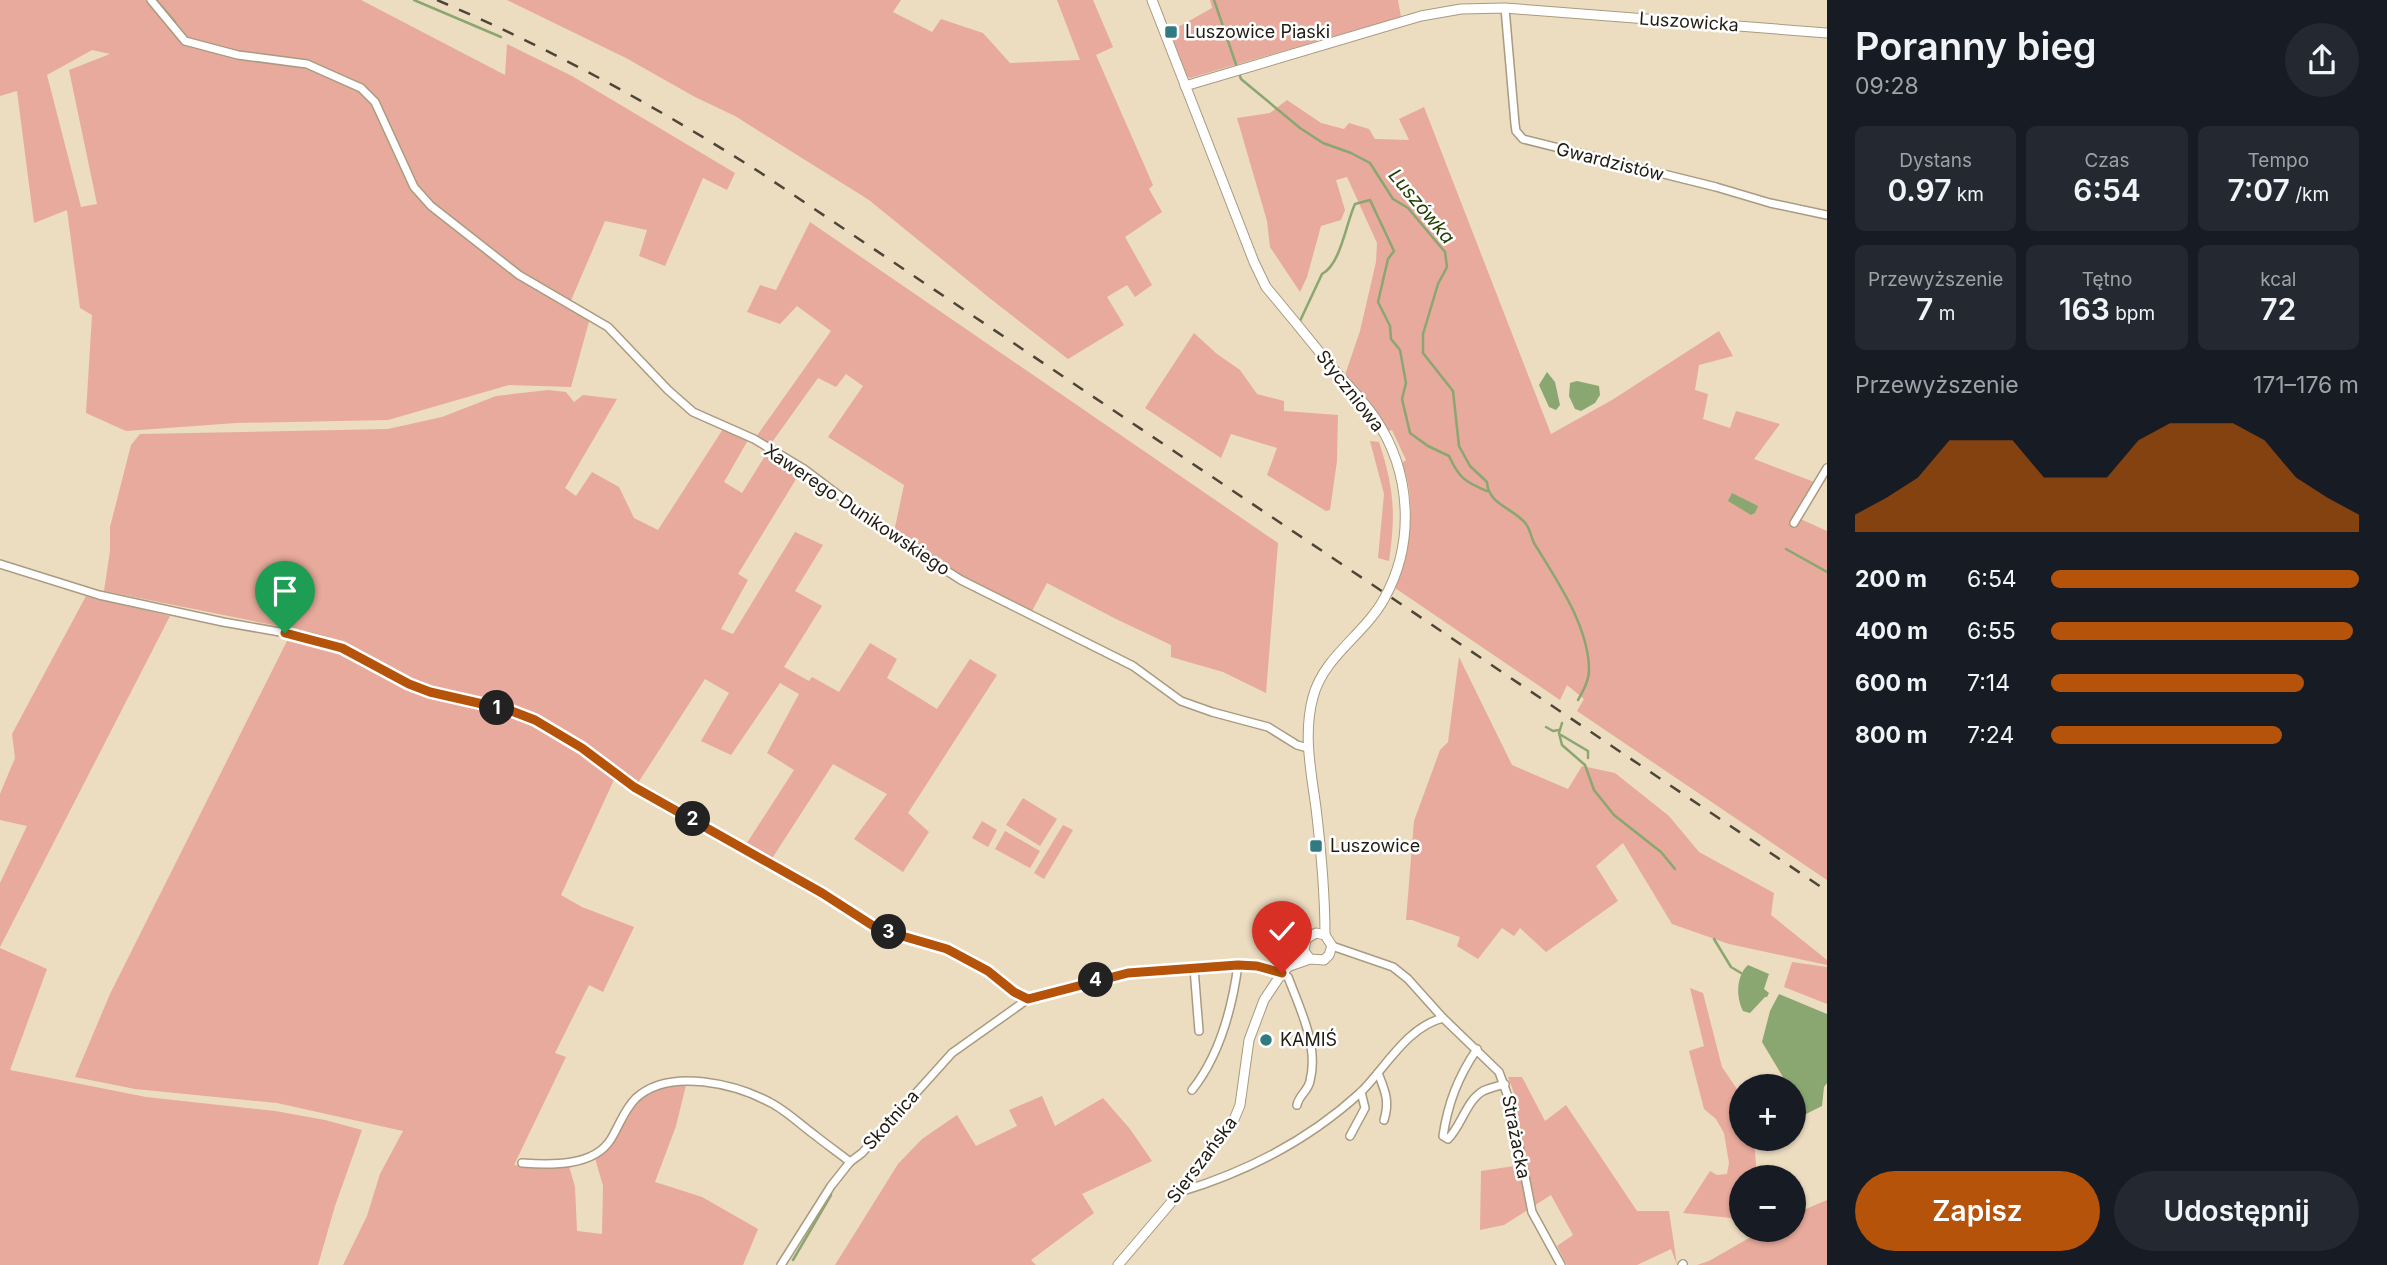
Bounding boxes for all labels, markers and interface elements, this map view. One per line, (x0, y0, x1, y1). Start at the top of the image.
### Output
street label: Luszowicka (1639, 8, 1740, 35)
place label: Luszowice Piaski (1185, 21, 1330, 42)
text: Poranny bieg (1855, 23, 2097, 69)
button: share (2285, 23, 2359, 97)
marker: Luszowice Piaski (1163, 24, 1179, 40)
text: 09:28 (1855, 72, 1919, 100)
street label: Gwardzistów (1554, 138, 1667, 185)
text: Dystans (1899, 149, 1972, 172)
text: Czas (2084, 149, 2130, 172)
text: Tempo (2248, 149, 2309, 172)
water label: Luszówka (1384, 164, 1460, 249)
text: 0.97 (1887, 172, 1952, 208)
text: 6:54 (2073, 172, 2141, 208)
text: 7:07 (2228, 172, 2290, 208)
text: km (1952, 183, 1984, 206)
text: /km (2290, 183, 2329, 206)
text: Przewyższenie (1868, 268, 2003, 291)
text: Tętno (2082, 268, 2132, 291)
text: kcal (2260, 268, 2296, 291)
text: 7 (1916, 291, 1933, 327)
text: 163 (2059, 291, 2110, 327)
text: 72 (2260, 291, 2296, 327)
text: m (1933, 302, 1955, 325)
text: bpm (2110, 302, 2155, 325)
street label: Styczniowa (1312, 346, 1389, 436)
text: Przewyższenie (1855, 371, 2019, 399)
text: 171–176 m (2253, 371, 2359, 399)
street label: Xawerego Dunikowskiego (760, 440, 954, 580)
pin (255, 561, 315, 633)
text: 200 m (1855, 565, 1927, 593)
text: 6:54 (1967, 565, 2017, 593)
icon: arrive (266, 572, 304, 610)
text: 400 m (1855, 617, 1928, 645)
text: 6:55 (1967, 617, 2016, 645)
text: 600 m (1855, 669, 1927, 697)
text: 7:14 (1967, 669, 2010, 697)
pin: 1 (480, 690, 514, 726)
text: 1 (492, 696, 501, 719)
text: 800 m (1855, 721, 1927, 749)
text: 7:24 (1967, 721, 2014, 749)
pin: 2 (676, 802, 710, 836)
text: 2 (687, 807, 698, 830)
place label: Luszowice (1330, 835, 1420, 856)
marker: Luszowice (1308, 838, 1324, 854)
pin (1252, 901, 1312, 973)
icon: check (1263, 912, 1301, 950)
pin: 3 (872, 914, 906, 950)
text: 3 (882, 920, 895, 943)
pin: 4 (1078, 962, 1114, 998)
text: 4 (1089, 968, 1102, 991)
place label: KAMIŚ (1280, 1028, 1337, 1050)
marker: KAMIŚ (1258, 1032, 1274, 1048)
map controls (1729, 1074, 1806, 1242)
button: + (1729, 1074, 1806, 1151)
street label: Skotnica (858, 1085, 923, 1154)
street label: Strażacka (1498, 1093, 1535, 1180)
street label: Sierszańska (1162, 1112, 1241, 1207)
button: − (1729, 1165, 1806, 1242)
button: Zapisz (1855, 1171, 2100, 1251)
button: Udostępnij (2114, 1171, 2359, 1251)

